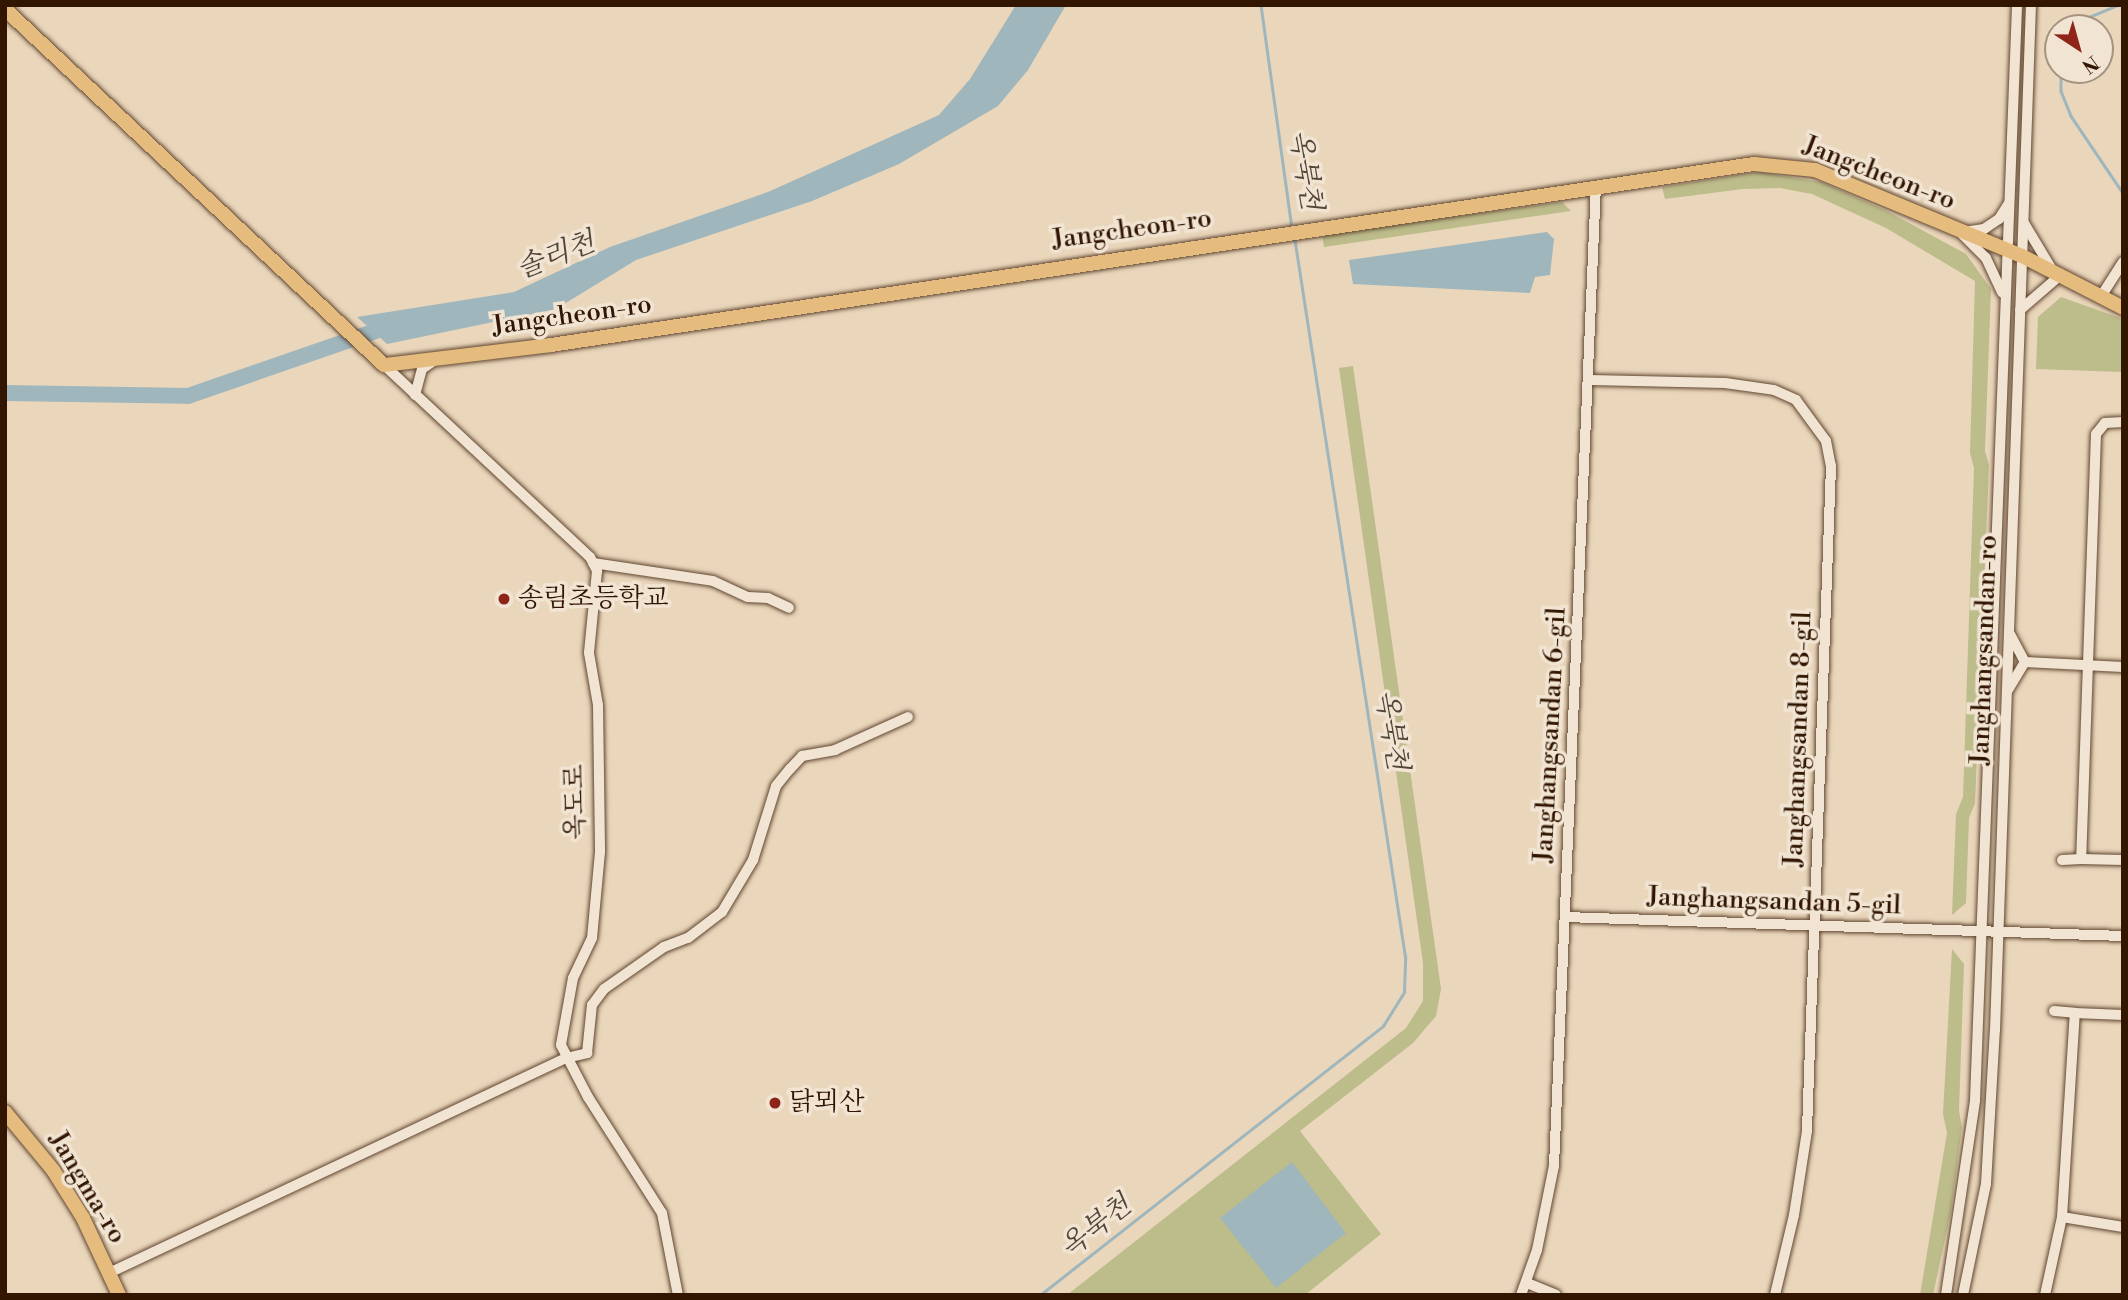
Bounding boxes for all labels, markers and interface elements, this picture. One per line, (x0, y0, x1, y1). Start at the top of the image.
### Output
north arrow (2044, 14, 2114, 84)
text: N (2077, 50, 2103, 78)
water label: 옥북천 (1282, 127, 1328, 213)
street label: Jangcheon-ro (1798, 131, 1960, 217)
street label: Jangcheon-ro (1050, 203, 1214, 257)
water label: 솔리천 (512, 226, 600, 286)
street label: Jangcheon-ro (490, 289, 654, 343)
street label: Janghangsandan-ro (1965, 535, 2005, 765)
place label: 송림초등학교 (518, 583, 669, 615)
marker: 송림초등학교 (496, 591, 512, 607)
street label: Janghangsandan 6-gil (1529, 607, 1573, 863)
street label: Janghangsandan 8-gil (1779, 611, 1819, 867)
water label: 옥북천 (1368, 687, 1414, 773)
street label: 옥도로 (560, 764, 592, 840)
street label: Janghangsandan 5-gil (1647, 882, 1901, 922)
place label: 닭뫼산 (789, 1087, 864, 1119)
marker: 닭뫼산 (767, 1095, 783, 1111)
street label: Jangma-ro (41, 1126, 133, 1250)
water label: 옥북천 (1054, 1189, 1138, 1265)

